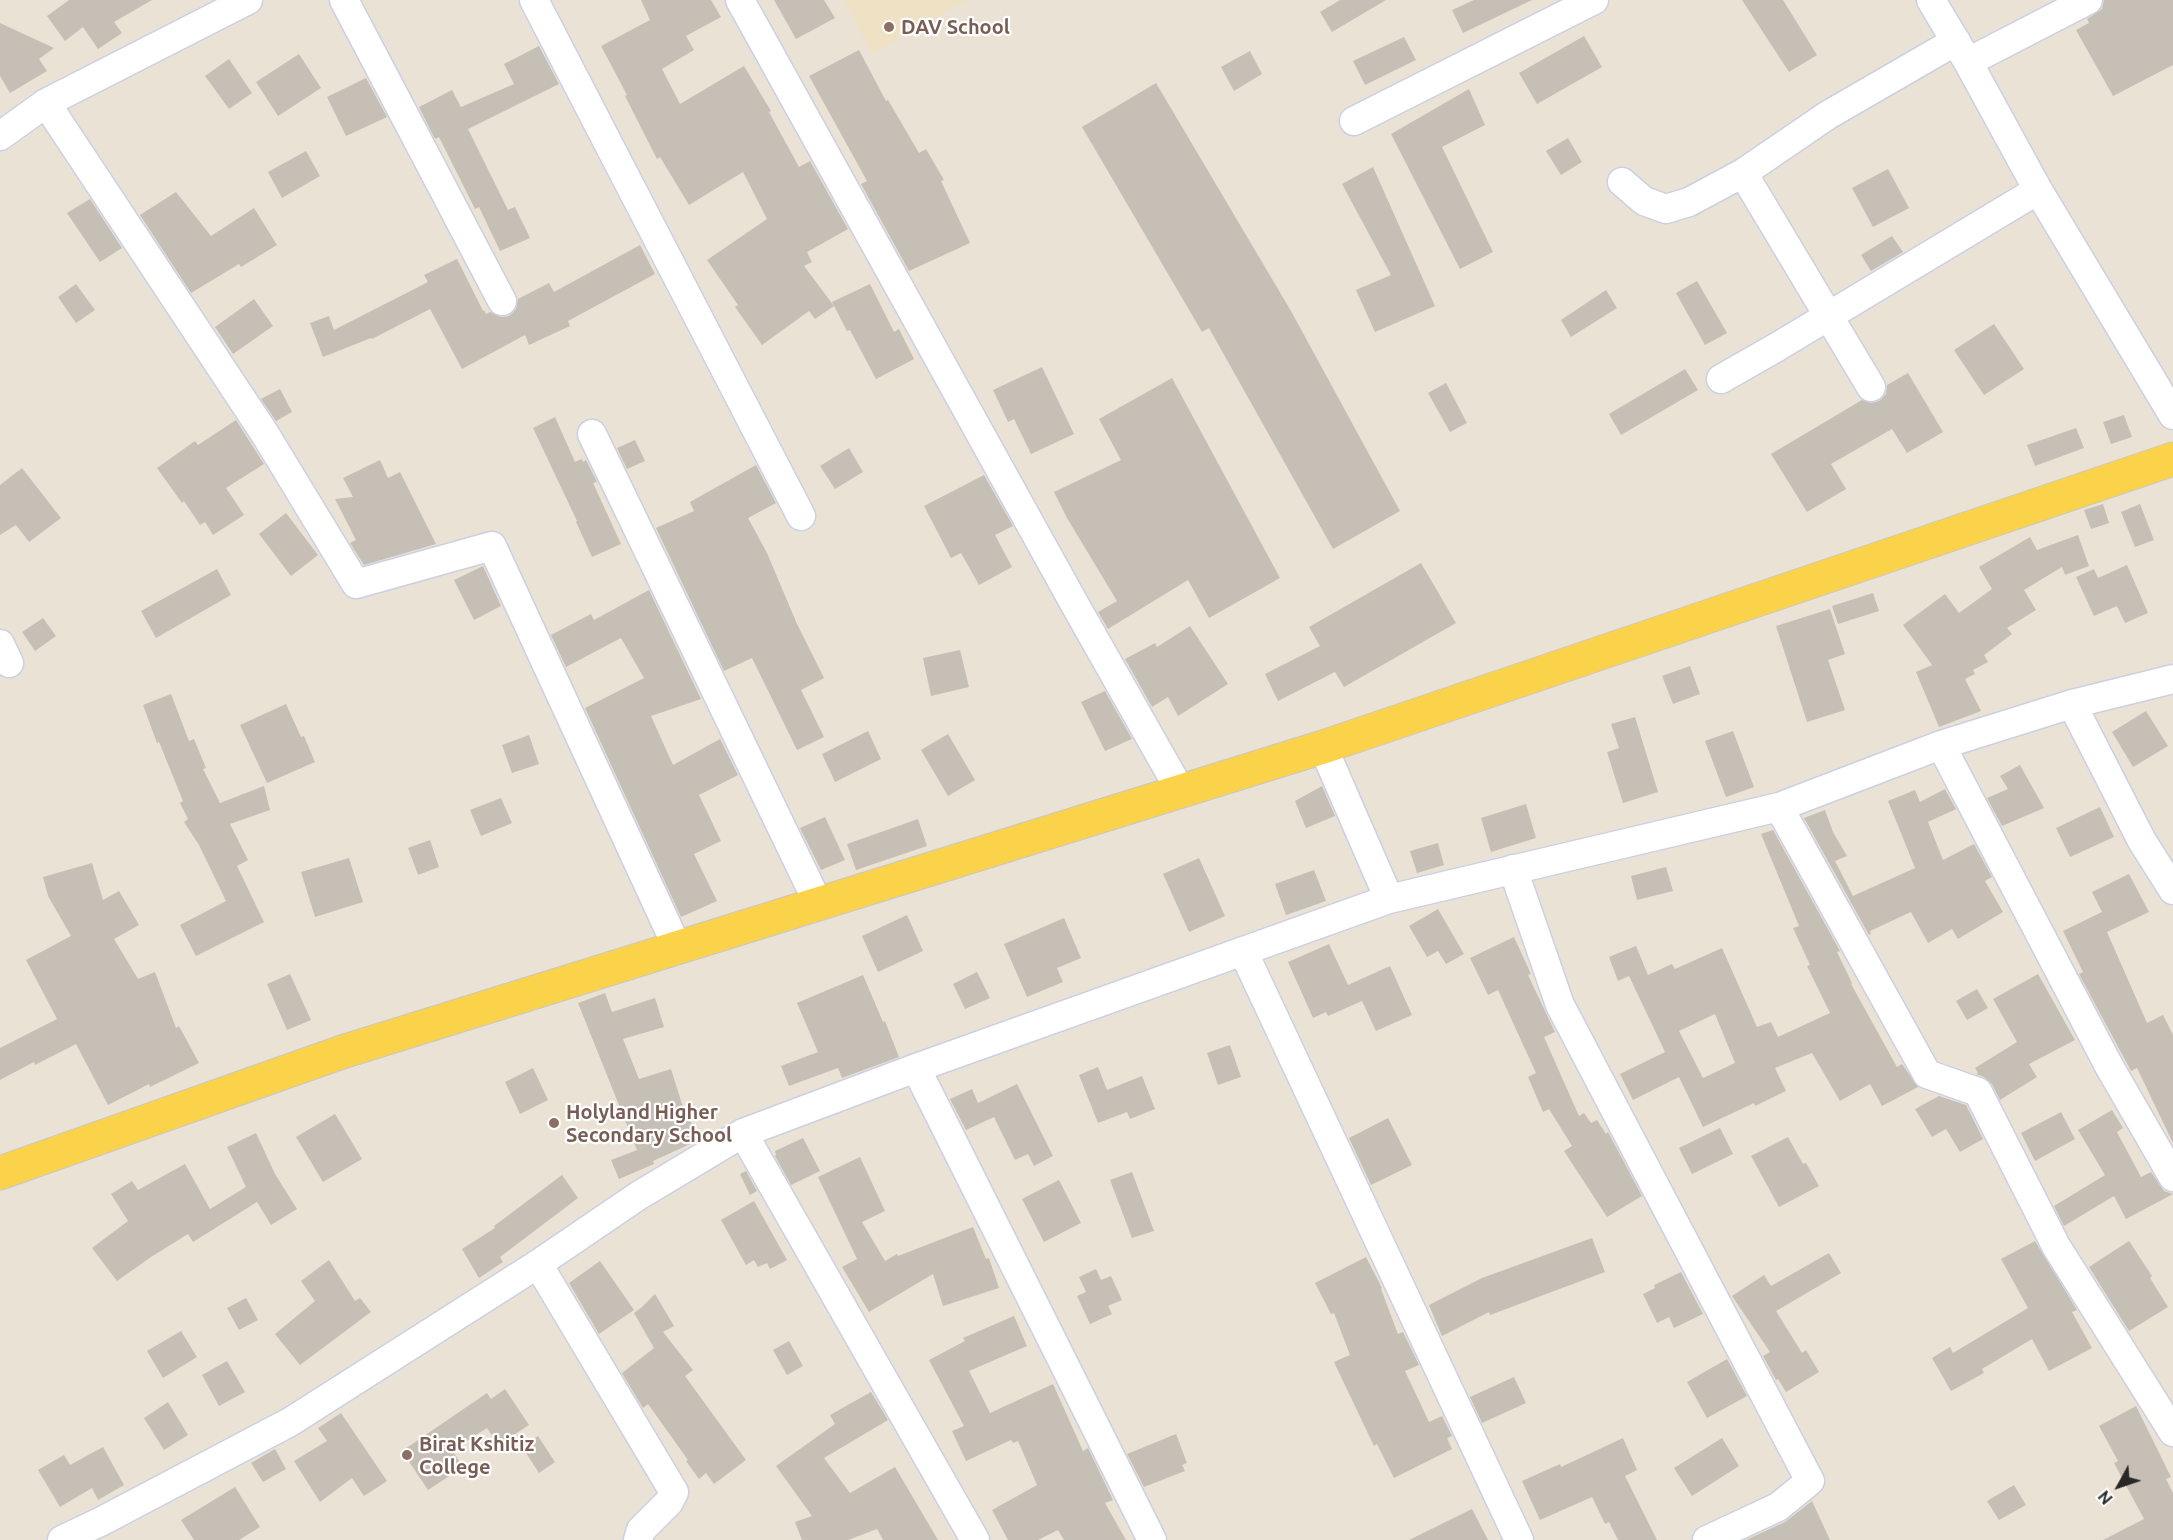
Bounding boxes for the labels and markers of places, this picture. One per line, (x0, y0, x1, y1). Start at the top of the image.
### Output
place label: DAV School (901, 15, 1010, 39)
marker: DAV School (882, 20, 896, 34)
place label: Holyland Higher Secondary School (566, 1100, 732, 1147)
marker: Holyland Higher Secondary School (547, 1116, 561, 1130)
place label: Birat Kshitiz College (419, 1432, 534, 1479)
marker: Birat Kshitiz College (400, 1448, 414, 1462)

